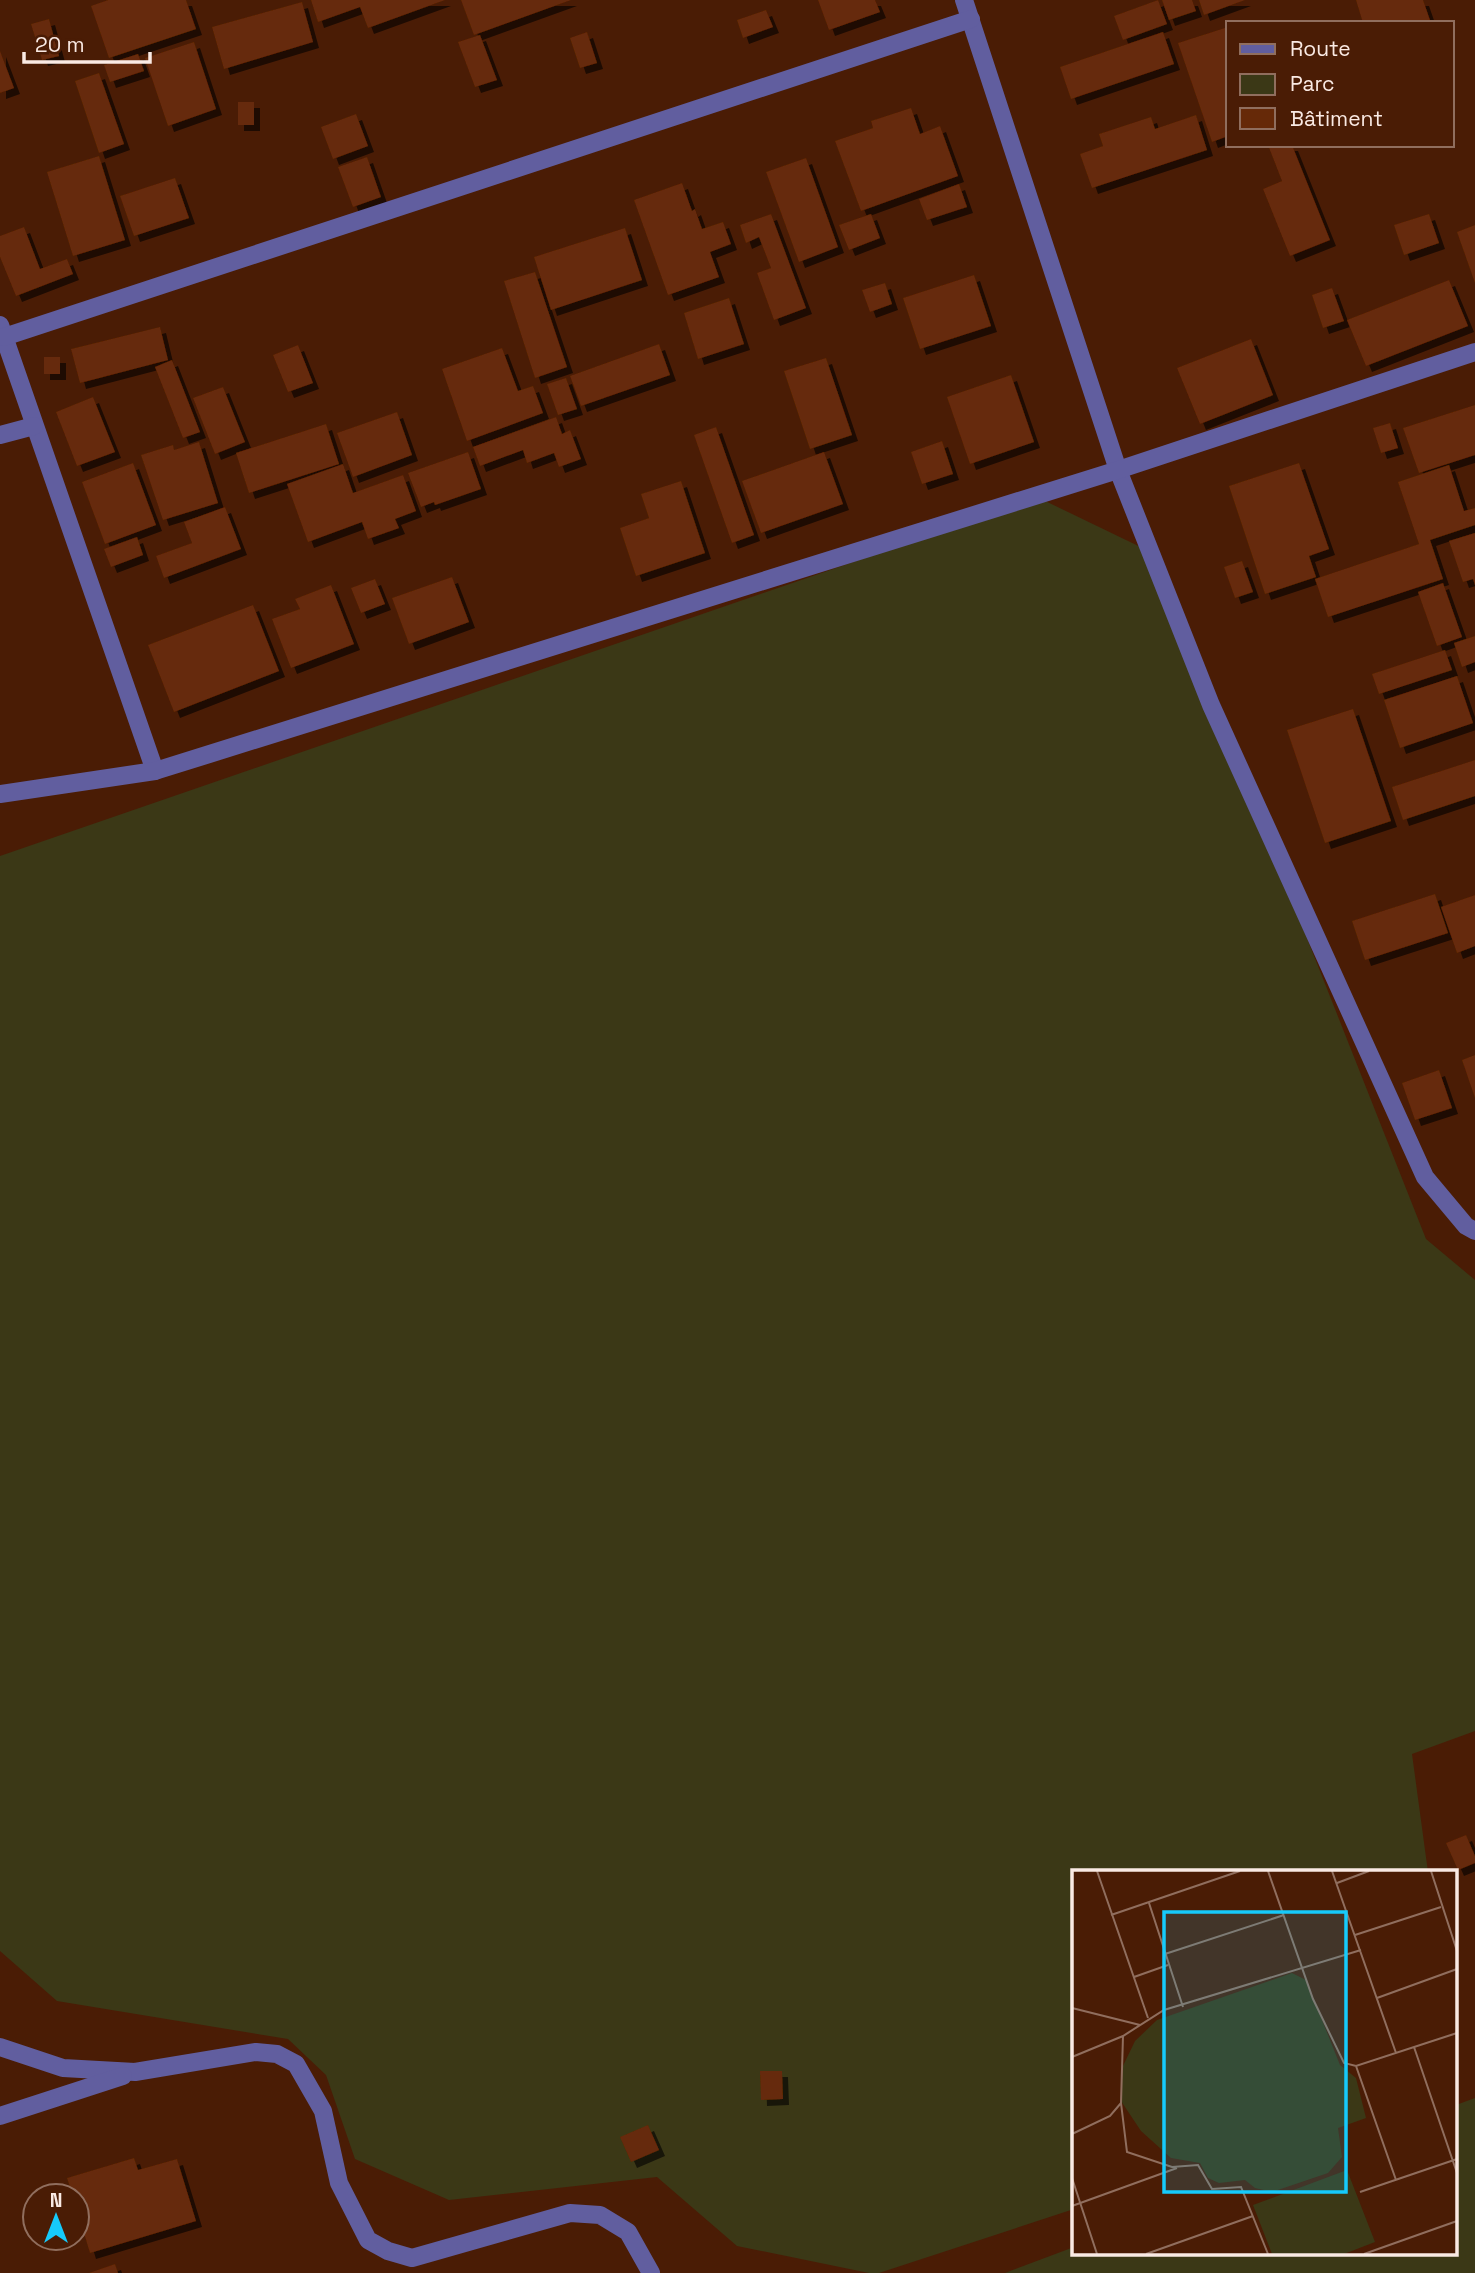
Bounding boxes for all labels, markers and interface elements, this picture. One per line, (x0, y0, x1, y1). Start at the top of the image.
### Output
scale bar (24, 21, 150, 65)
legend (1226, 21, 1454, 147)
text: 20 m (35, 31, 85, 58)
text: Route (1290, 35, 1351, 62)
text: Parc (1290, 70, 1335, 97)
text: Bâtiment (1290, 105, 1383, 132)
inset map (1072, 1870, 1458, 2256)
north arrow (21, 2182, 91, 2252)
text: N (50, 2188, 62, 2213)

